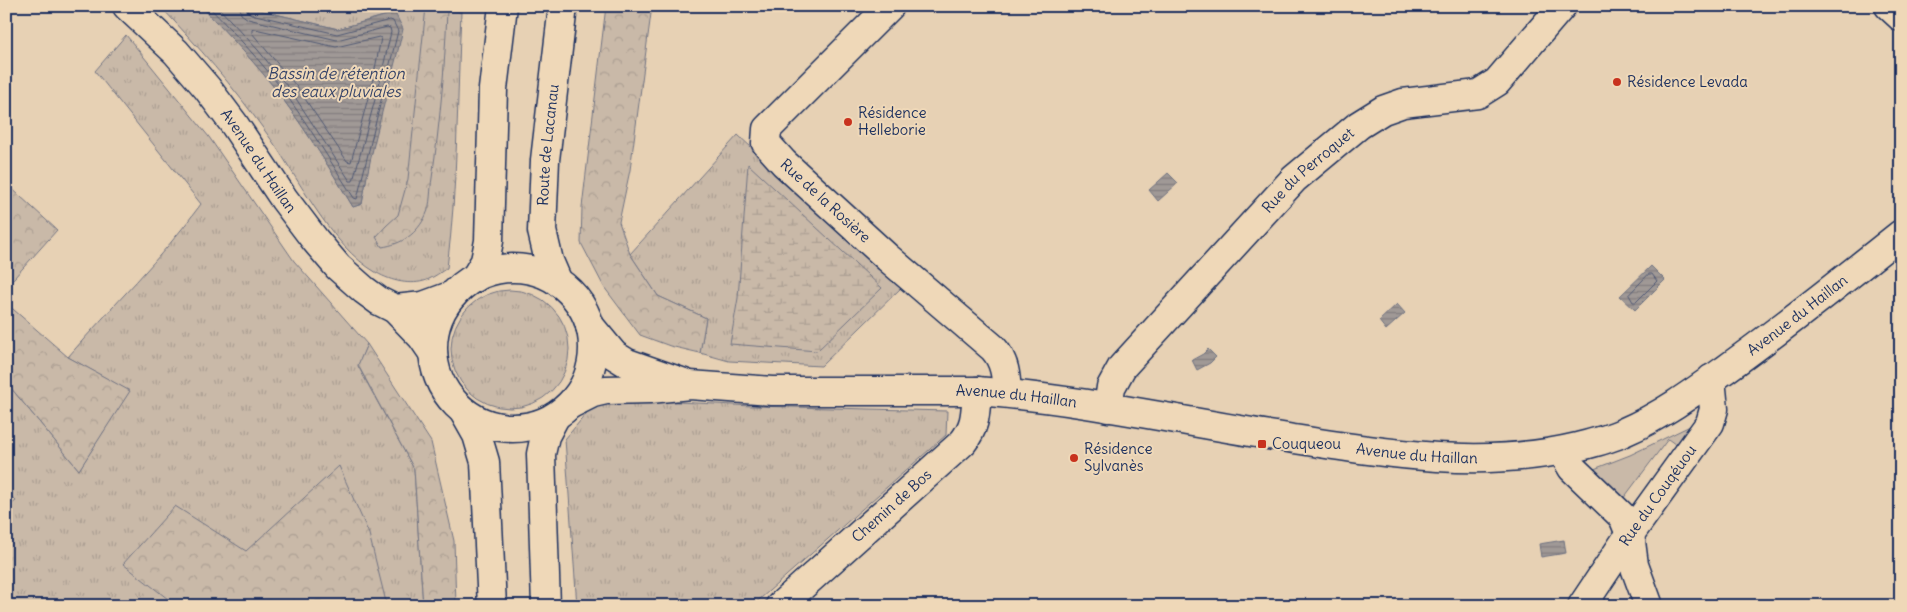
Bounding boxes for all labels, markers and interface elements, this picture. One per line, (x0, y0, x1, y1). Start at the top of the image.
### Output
water label: Bassin de rétention des eaux pluviales (267, 63, 405, 101)
place label: Résidence Levada (1627, 72, 1748, 91)
marker: Résidence Levada (1611, 76, 1623, 88)
street label: Route de Lacanau (533, 83, 563, 206)
place label: Résidence Helleborie (858, 103, 926, 139)
street label: Avenue du Haillan (217, 105, 301, 217)
marker: Résidence Helleborie (842, 116, 854, 128)
street label: Rue du Perroquet (1258, 123, 1358, 217)
street label: Rue de la Rosière (777, 154, 875, 246)
street label: Avenue du Haillan (1743, 270, 1851, 360)
street label: Avenue du Haillan (956, 381, 1079, 412)
place label: Couqueou (1272, 434, 1341, 453)
marker: Couqueou (1256, 438, 1268, 450)
place label: Résidence Sylvanès (1084, 439, 1152, 475)
street label: Avenue du Haillan (1355, 439, 1478, 467)
street label: Rue du Couqéuou (1615, 441, 1700, 549)
marker: Résidence Sylvanès (1068, 452, 1080, 464)
street label: Chemin de Bos (847, 465, 935, 546)

